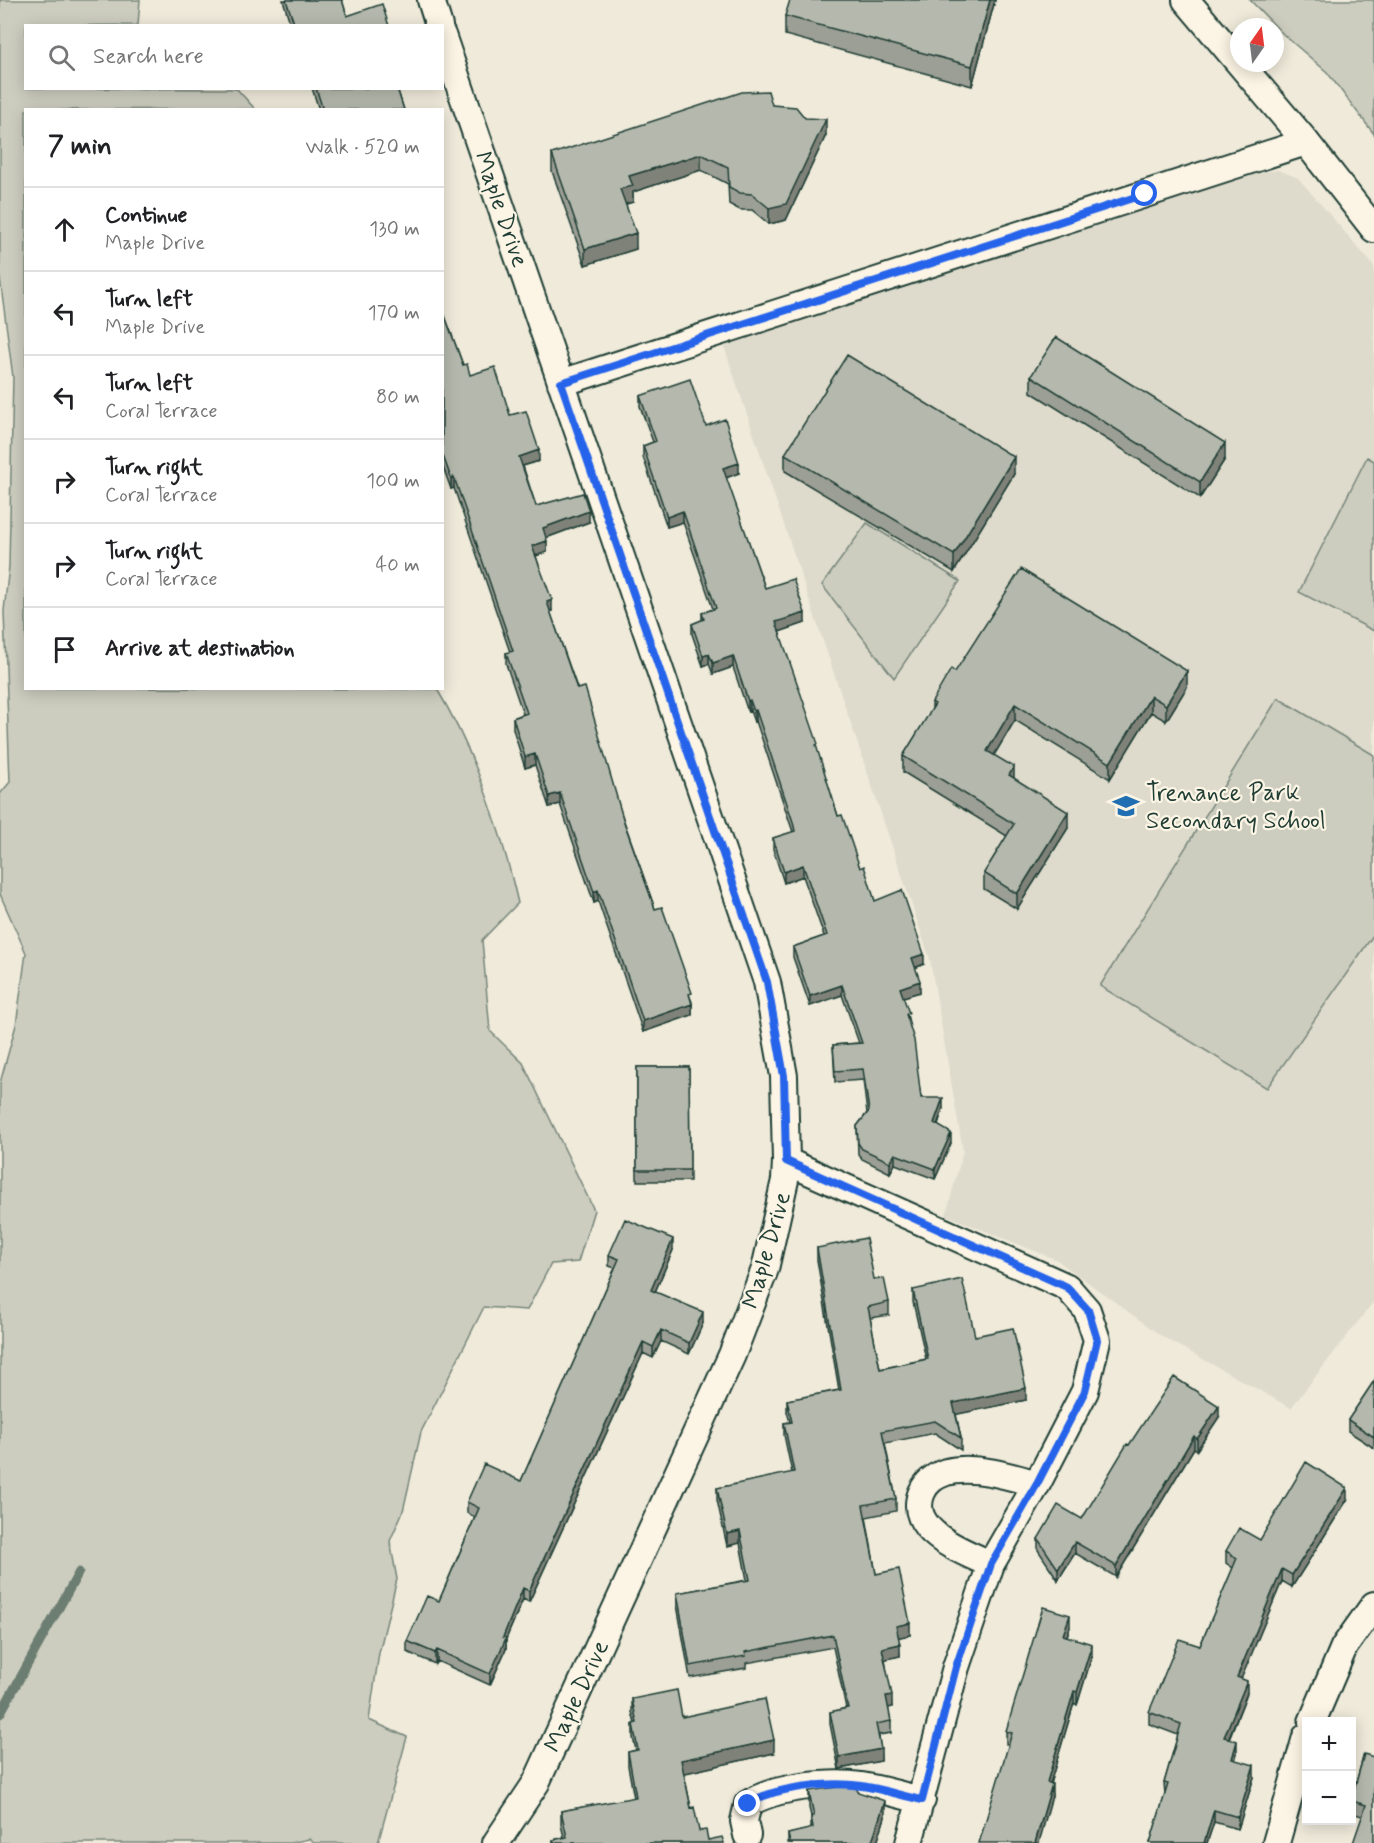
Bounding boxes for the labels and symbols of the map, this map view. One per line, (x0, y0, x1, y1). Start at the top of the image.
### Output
north arrow (1230, 18, 1284, 72)
street label: Maple Drive (466, 148, 535, 272)
route start (1131, 180, 1157, 206)
place label: Trenance Park Secondary School (1146, 778, 1326, 837)
school or university icon: Trenance Park Secondary School (1111, 791, 1141, 821)
street label: Maple Drive (736, 1188, 799, 1312)
street label: Maple Drive (538, 1635, 617, 1758)
route end (734, 1790, 760, 1816)

